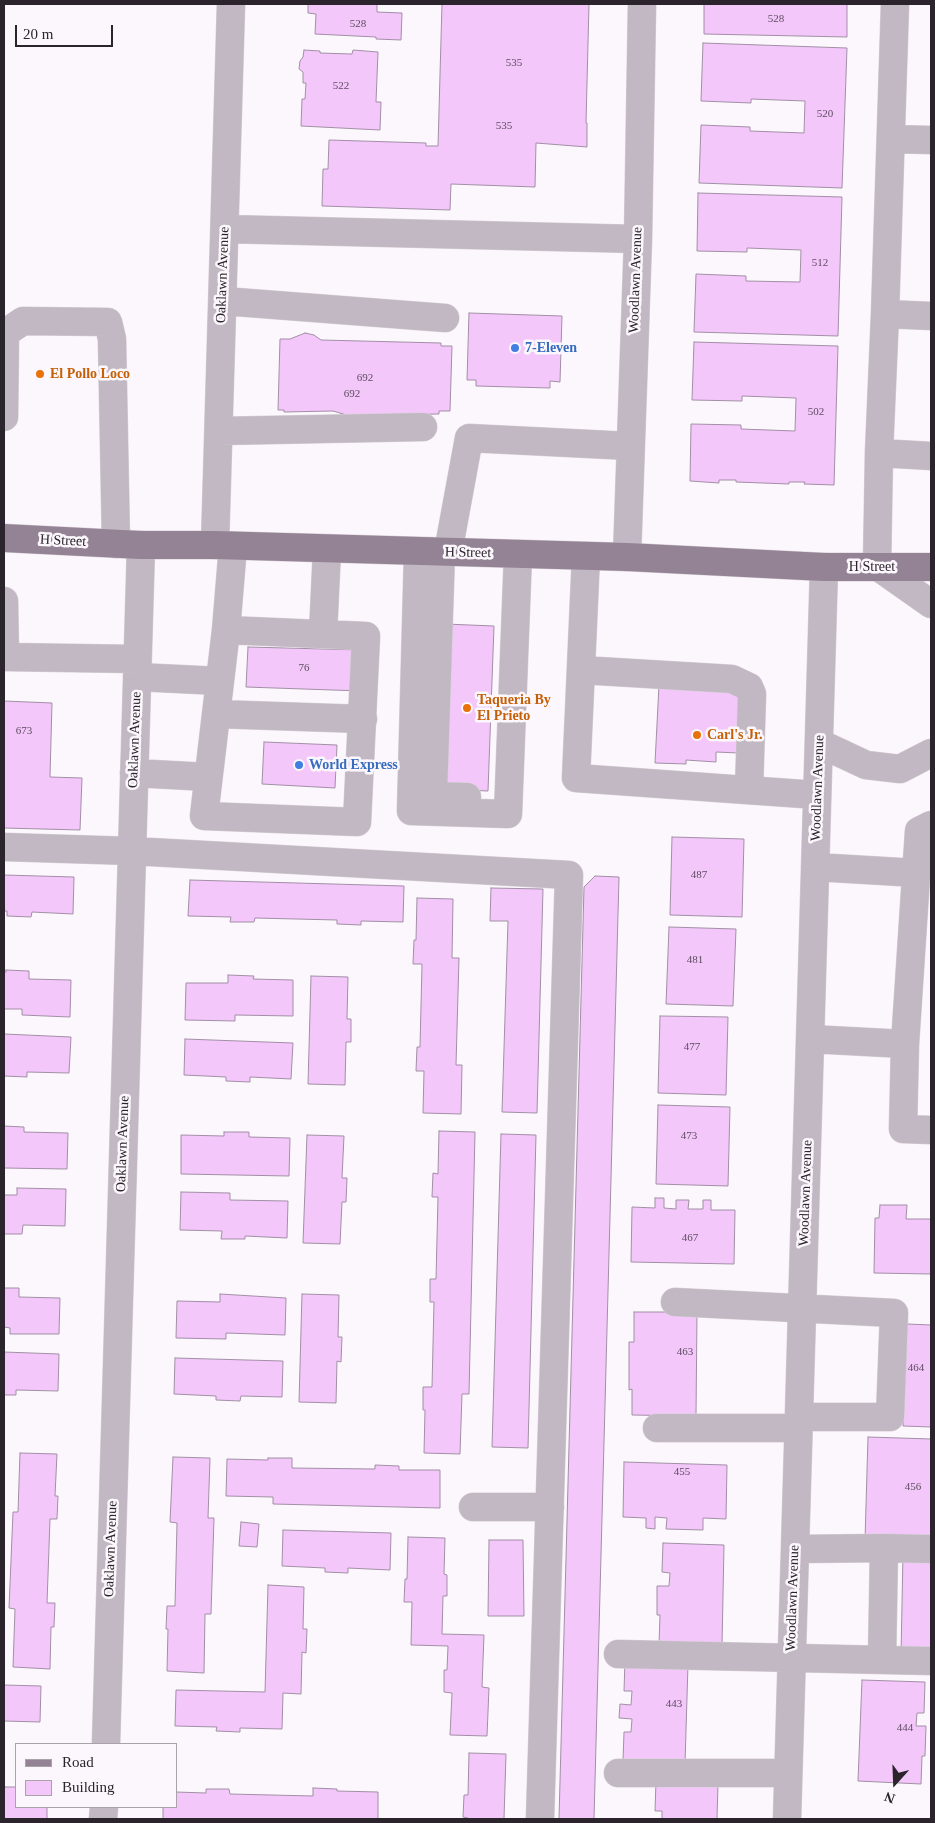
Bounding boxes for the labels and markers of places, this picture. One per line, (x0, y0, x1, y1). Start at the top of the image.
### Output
place label: 7-Eleven (525, 340, 577, 356)
marker: 7-Eleven (509, 342, 521, 354)
place label: El Pollo Loco (50, 366, 130, 382)
marker: El Pollo Loco (34, 368, 46, 380)
place label: Taqueria By El Prieto (477, 692, 551, 724)
marker: Taqueria By El Prieto (461, 702, 473, 714)
place label: Carl's Jr. (707, 727, 762, 743)
marker: Carl's Jr. (691, 729, 703, 741)
place label: World Express (309, 757, 398, 773)
marker: World Express (293, 759, 305, 771)

